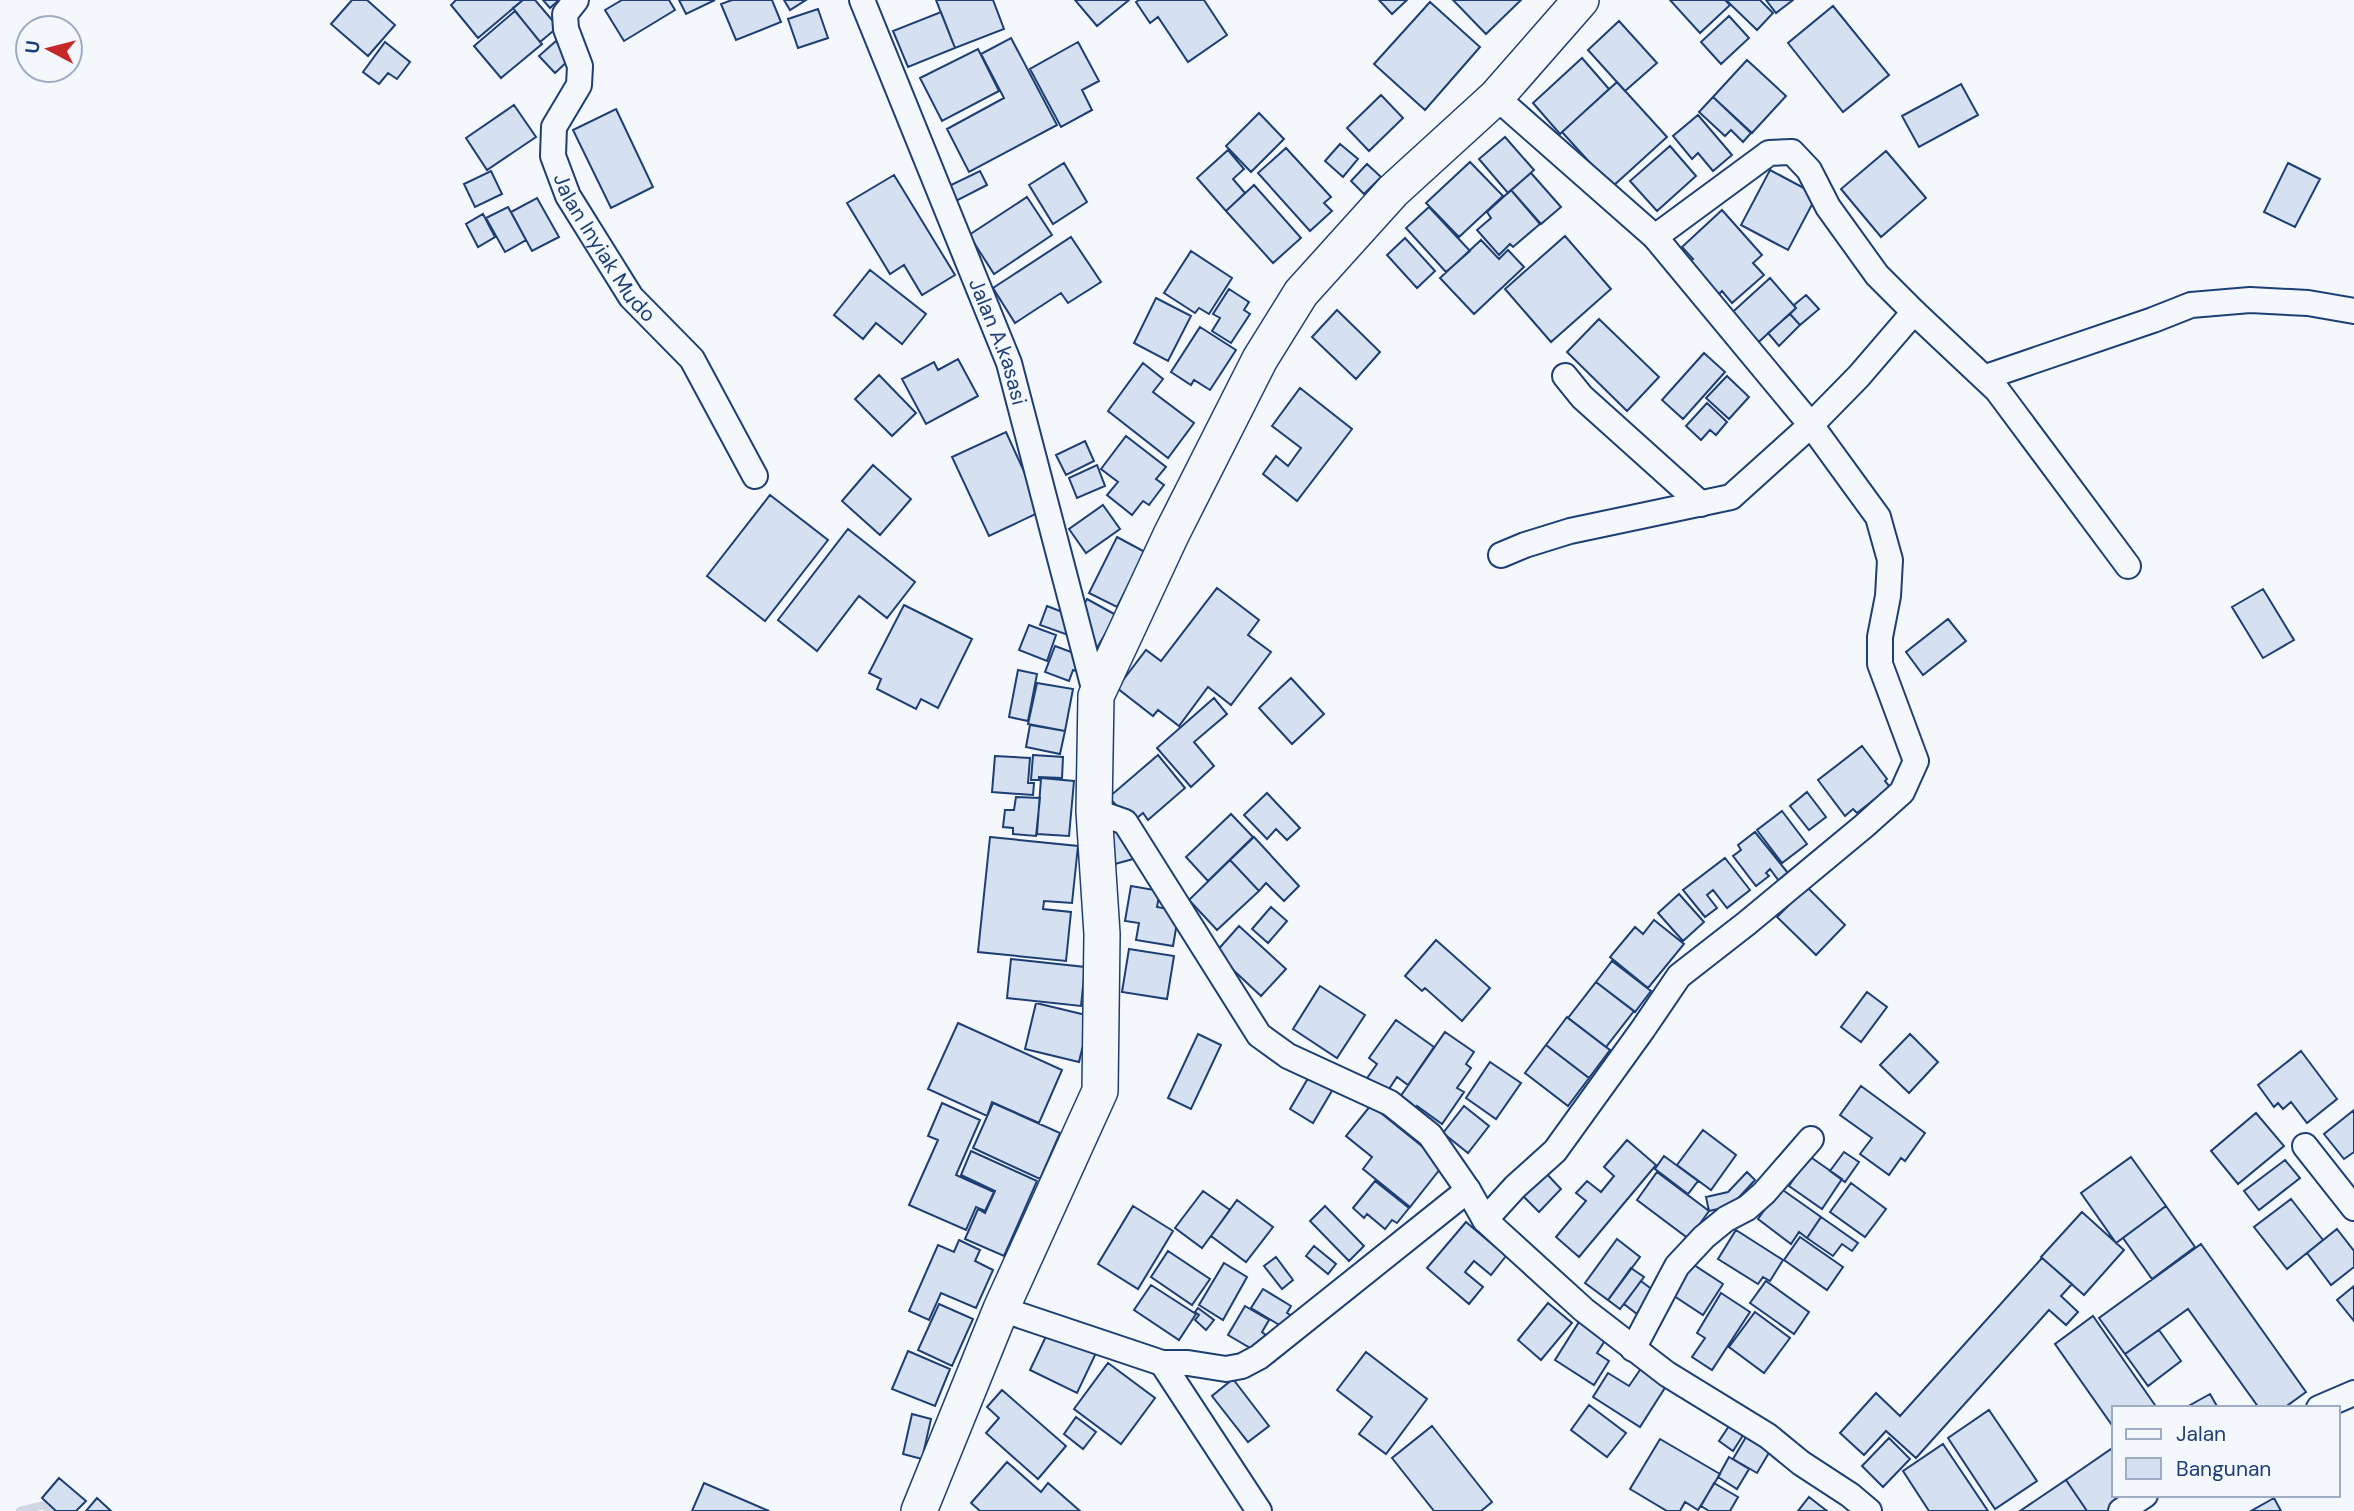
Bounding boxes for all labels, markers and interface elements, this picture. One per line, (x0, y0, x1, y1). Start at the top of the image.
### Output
north arrow (14, 14, 84, 84)
text: U (19, 39, 46, 55)
street label: Jalan Inyiak Mudo (547, 169, 662, 328)
street label: Jalan A.kasasi (962, 274, 1033, 408)
legend (2112, 1406, 2340, 1497)
text: Jalan (2176, 1420, 2226, 1448)
text: Bangunan (2176, 1455, 2271, 1483)

